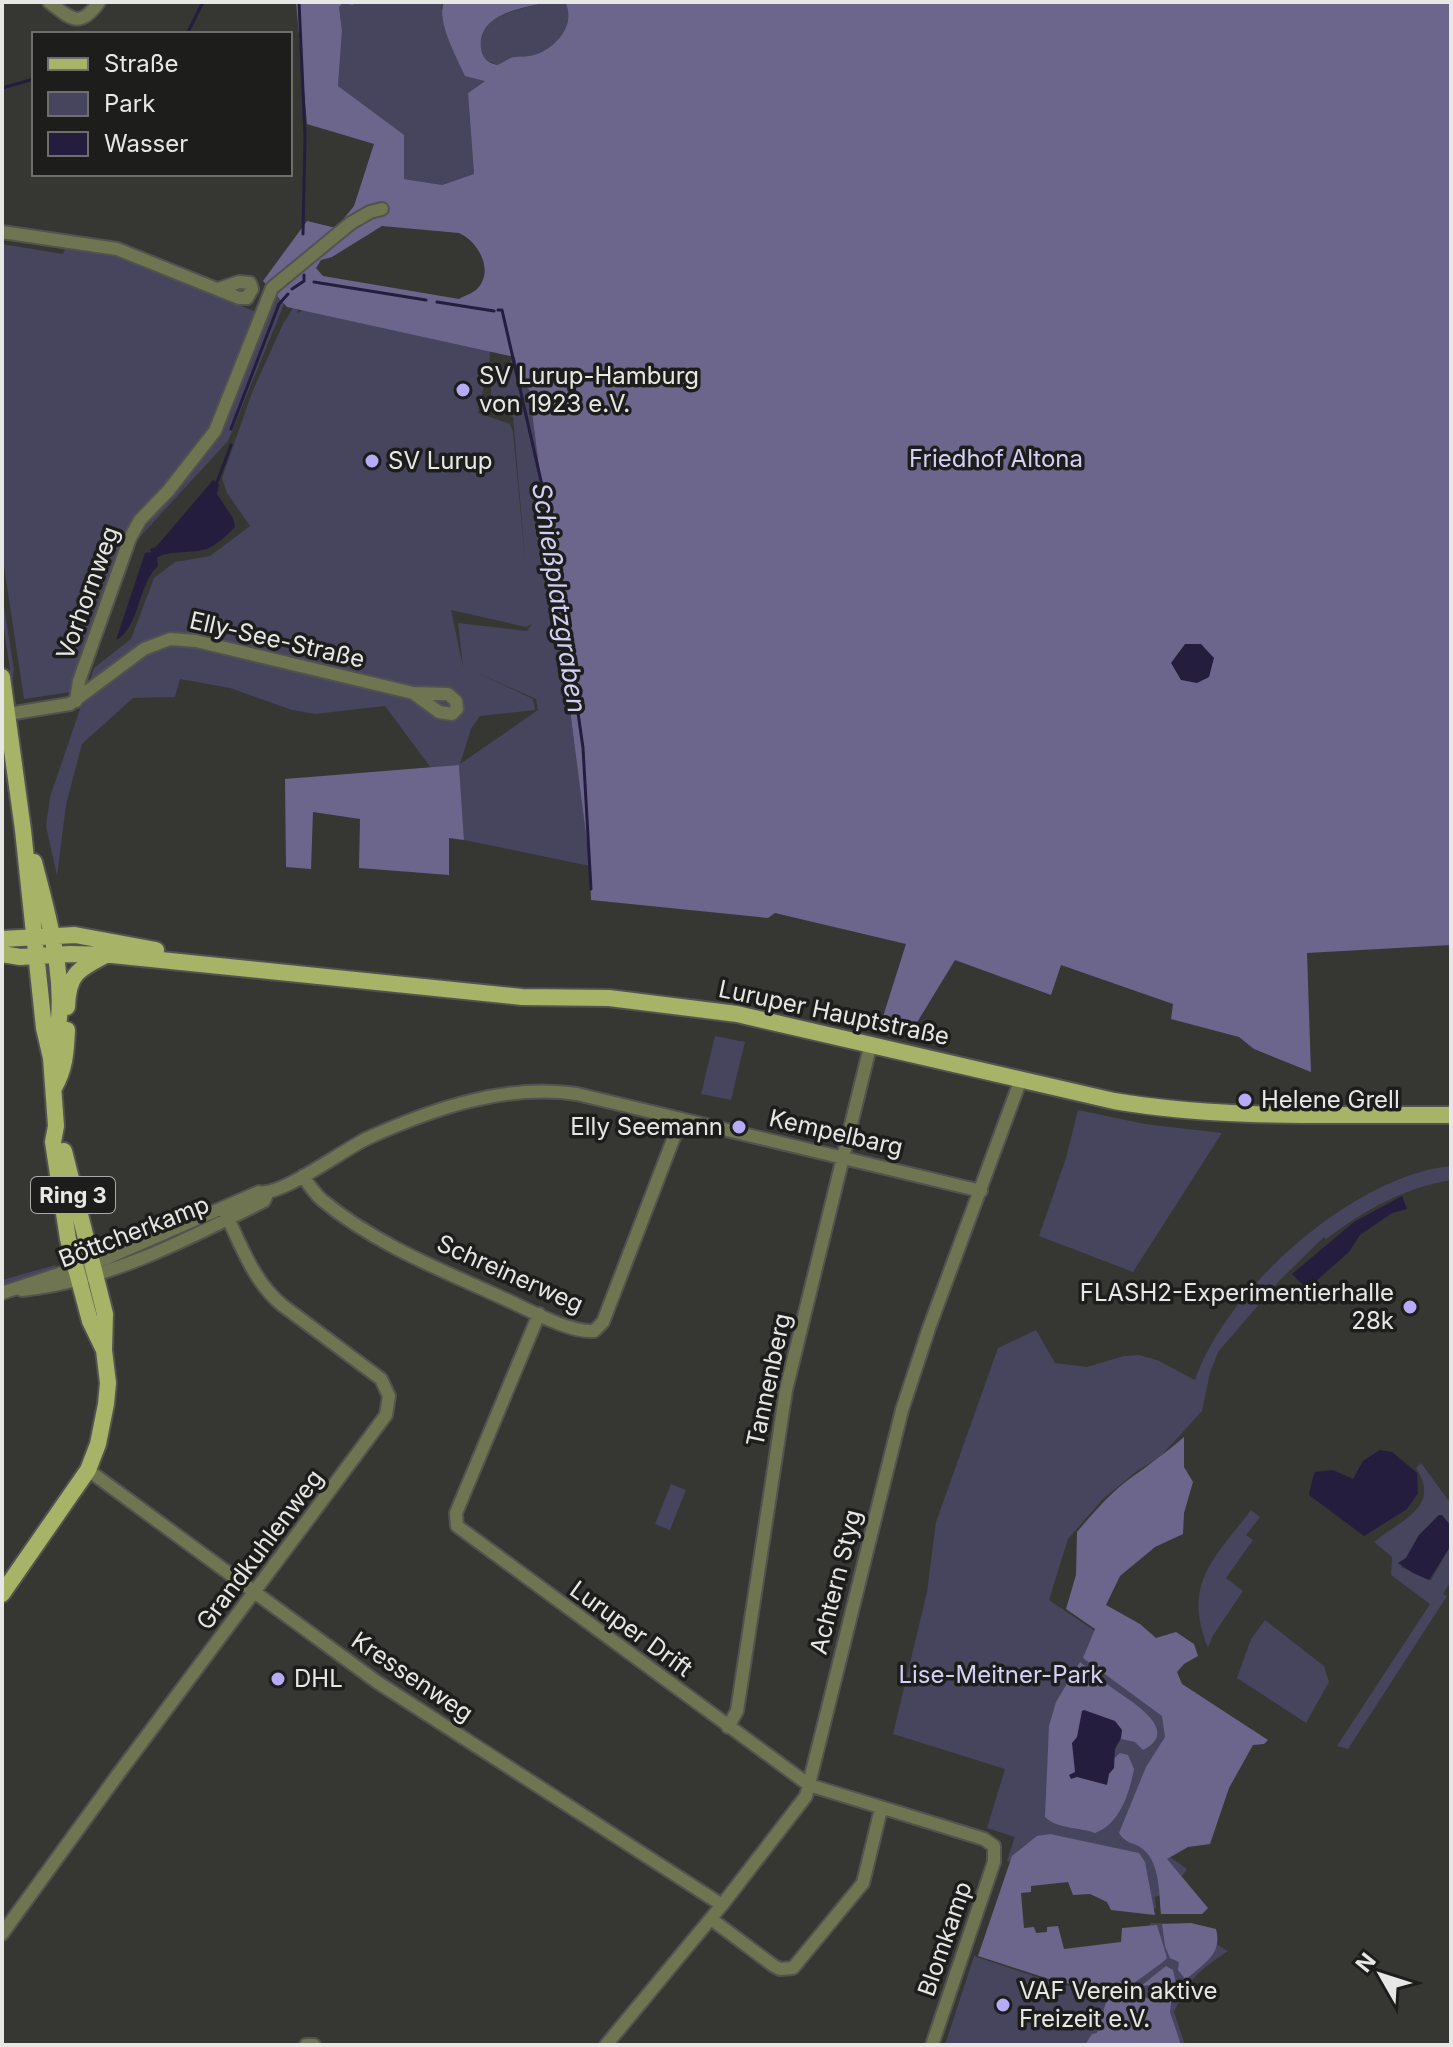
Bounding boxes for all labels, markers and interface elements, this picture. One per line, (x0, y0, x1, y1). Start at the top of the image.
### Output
legend (32, 32, 292, 176)
text: Straße (104, 49, 179, 78)
text: Park (104, 89, 155, 118)
text: Wasser (104, 129, 188, 158)
place label: SV Lurup-Hamburg von 1923 e.V. (479, 361, 699, 418)
marker: SV Lurup-Hamburg von 1923 e.V. (454, 381, 472, 399)
park label: Friedhof Altona (909, 444, 1083, 473)
place label: SV Lurup (388, 446, 492, 475)
marker: SV Lurup (363, 452, 381, 470)
water label: Schießplatzgraben (526, 481, 593, 715)
street label: Vorhornweg (50, 522, 125, 663)
street label: Elly-See-Straße (187, 605, 367, 674)
street label: Luruper Hauptstraße (716, 974, 952, 1051)
place label: Helene Grell (1261, 1085, 1400, 1114)
marker: Helene Grell (1236, 1091, 1254, 1109)
street label: Kempelbarg (766, 1103, 906, 1162)
place label: Elly Seemann (570, 1112, 723, 1141)
marker: Elly Seemann (730, 1118, 748, 1136)
road number: Ring 3 (31, 1177, 115, 1213)
street label: Böttcherkamp (55, 1190, 213, 1273)
street label: Schreinerweg (433, 1228, 588, 1319)
place label: FLASH2-Experimentierhalle 28k (1080, 1278, 1394, 1335)
marker: FLASH2-Experimentierhalle 28k (1401, 1298, 1419, 1316)
street label: Tannenberg (740, 1310, 797, 1449)
street label: Grandkuhlenweg (190, 1464, 329, 1635)
street label: Achtern Styg (804, 1507, 867, 1657)
street label: Luruper Drift (565, 1575, 698, 1683)
street label: Kressenweg (346, 1625, 478, 1728)
park label: Lise-Meitner-Park (898, 1660, 1104, 1689)
place label: DHL (294, 1664, 343, 1693)
marker: DHL (269, 1670, 287, 1688)
street label: Blomkamp (911, 1878, 978, 2000)
north arrow (1341, 1935, 1421, 2015)
text: N (1350, 1948, 1381, 1977)
place label: VAF Verein aktive Freizeit e.V. (1019, 1976, 1217, 2033)
marker: VAF Verein aktive Freizeit e.V. (994, 1996, 1012, 2014)

